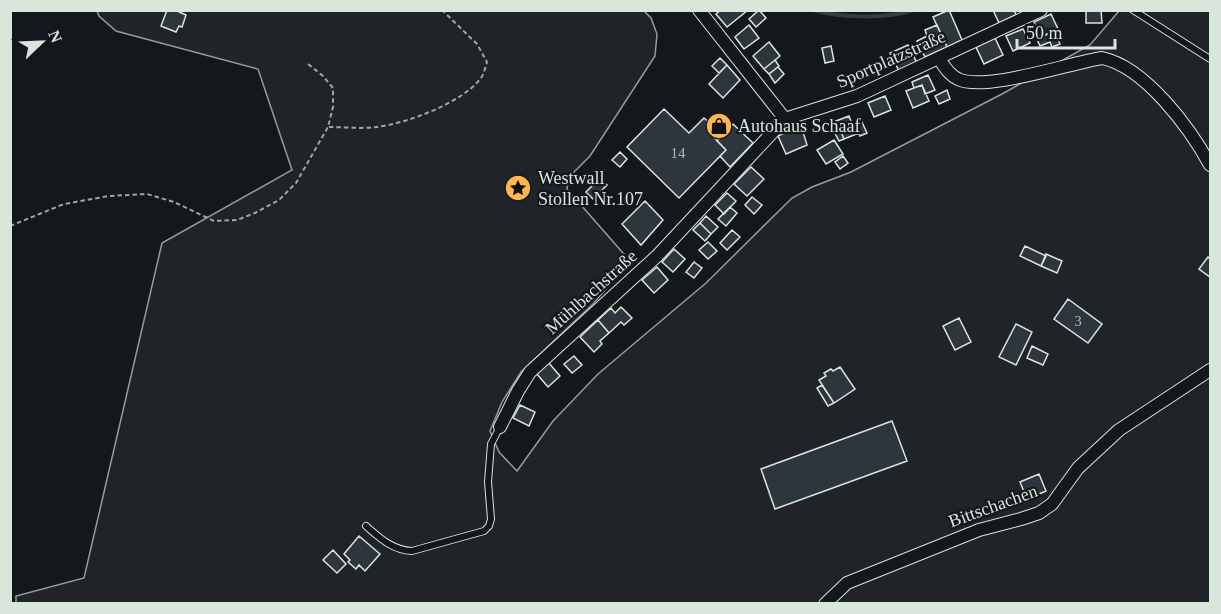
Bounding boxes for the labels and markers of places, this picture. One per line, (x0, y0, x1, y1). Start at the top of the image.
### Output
shop icon: Autohaus Schaaf (704, 111, 734, 141)
place label: Autohaus Schaaf (738, 116, 860, 136)
place label: Westwall Stollen Nr.107 (538, 168, 643, 209)
place icon: Westwall Stollen Nr.107 (503, 173, 533, 203)

